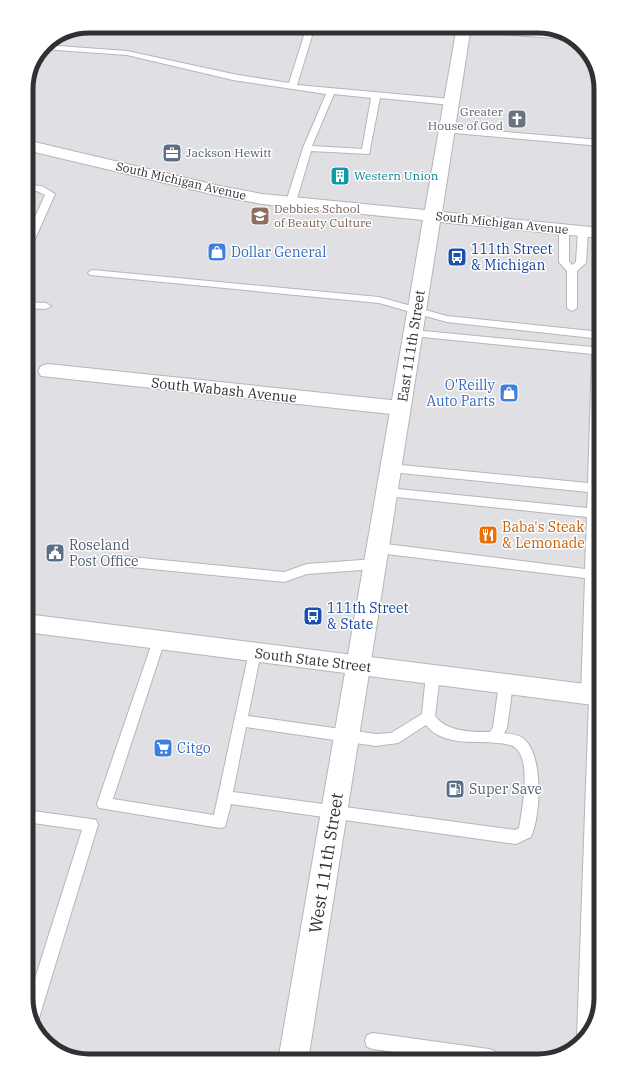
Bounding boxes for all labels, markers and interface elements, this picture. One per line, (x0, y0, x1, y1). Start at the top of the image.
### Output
place label: Greater House of God (428, 104, 504, 133)
church icon: Greater House of God (506, 108, 528, 130)
office icon: Jackson Hewitt (161, 142, 183, 164)
place label: Jackson Hewitt (186, 145, 272, 160)
street label: South Michigan Avenue (115, 158, 248, 203)
building icon: Western Union (329, 165, 351, 187)
place label: Western Union (354, 168, 439, 183)
place label: Debbies School of Beauty Culture (274, 201, 372, 230)
school or university icon: Debbies School of Beauty Culture (249, 205, 271, 227)
street label: South Michigan Avenue (435, 208, 569, 237)
place label: 111th Street & Michigan (471, 240, 553, 274)
shop icon: Dollar General (206, 241, 228, 263)
place label: Dollar General (231, 243, 326, 261)
bus stop icon: 111th Street & Michigan (446, 246, 468, 268)
street label: East 111th Street (393, 289, 429, 403)
street label: South Wabash Avenue (150, 373, 298, 407)
place label: O'Reilly Auto Parts (427, 376, 496, 410)
shop icon: O'Reilly Auto Parts (498, 382, 520, 404)
place label: Baba's Steak & Lemonade (502, 518, 585, 552)
restaurant icon: Baba's Steak & Lemonade (477, 524, 499, 546)
place label: Roseland Post Office (69, 536, 139, 570)
public building icon: Roseland Post Office (44, 542, 66, 564)
place label: 111th Street & State (327, 599, 409, 633)
bus stop icon: 111th Street & State (302, 605, 324, 627)
street label: South State Street (254, 644, 372, 676)
supermarket icon: Citgo (152, 737, 174, 759)
place label: Citgo (177, 739, 211, 757)
fuel station icon: Super Save (444, 778, 466, 800)
place label: Super Save (469, 780, 542, 798)
street label: West 111th Street (304, 791, 348, 935)

